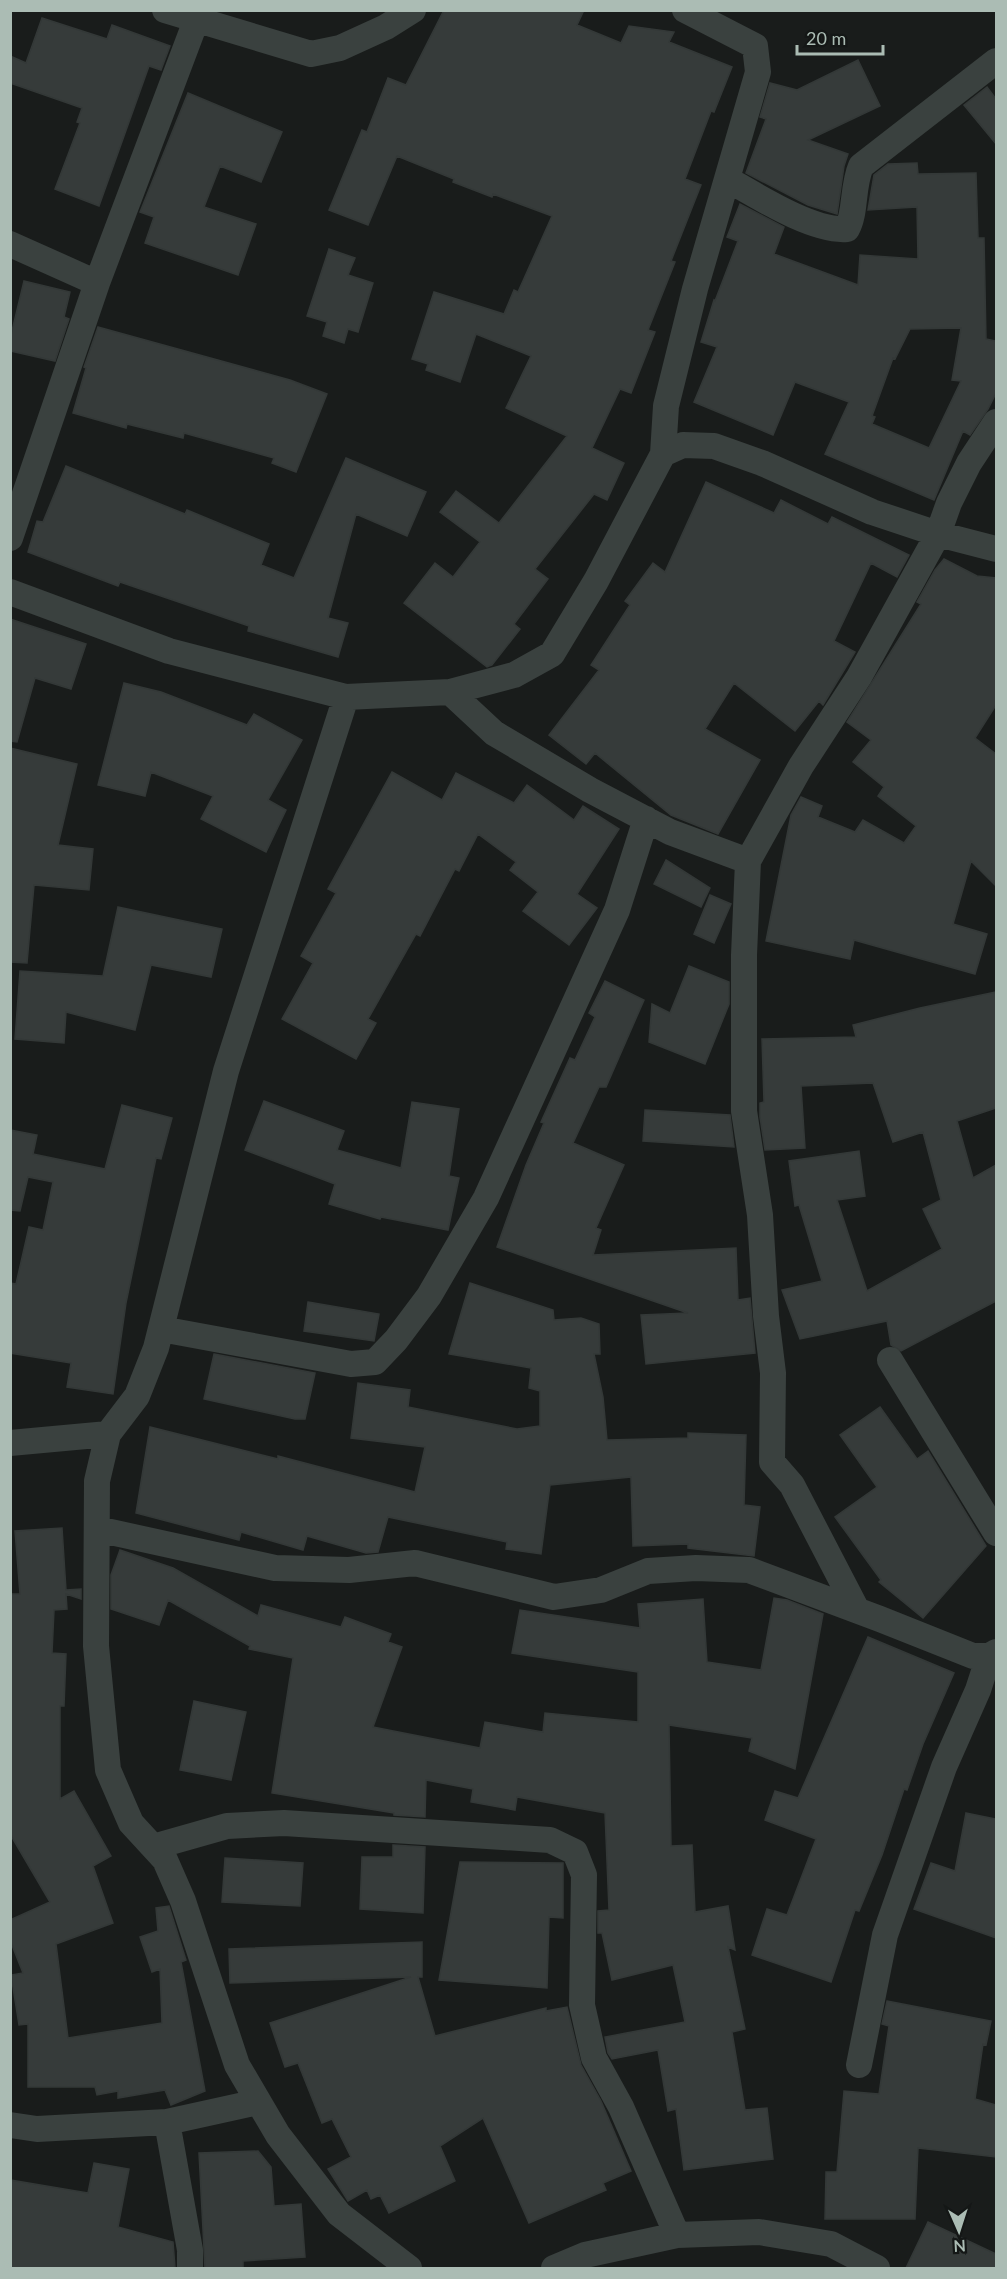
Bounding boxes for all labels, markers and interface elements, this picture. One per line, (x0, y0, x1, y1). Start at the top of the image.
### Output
scale bar (797, 18, 882, 56)
text: 20 m (806, 27, 846, 49)
north arrow (929, 2201, 989, 2261)
text: N (953, 2237, 966, 2256)

